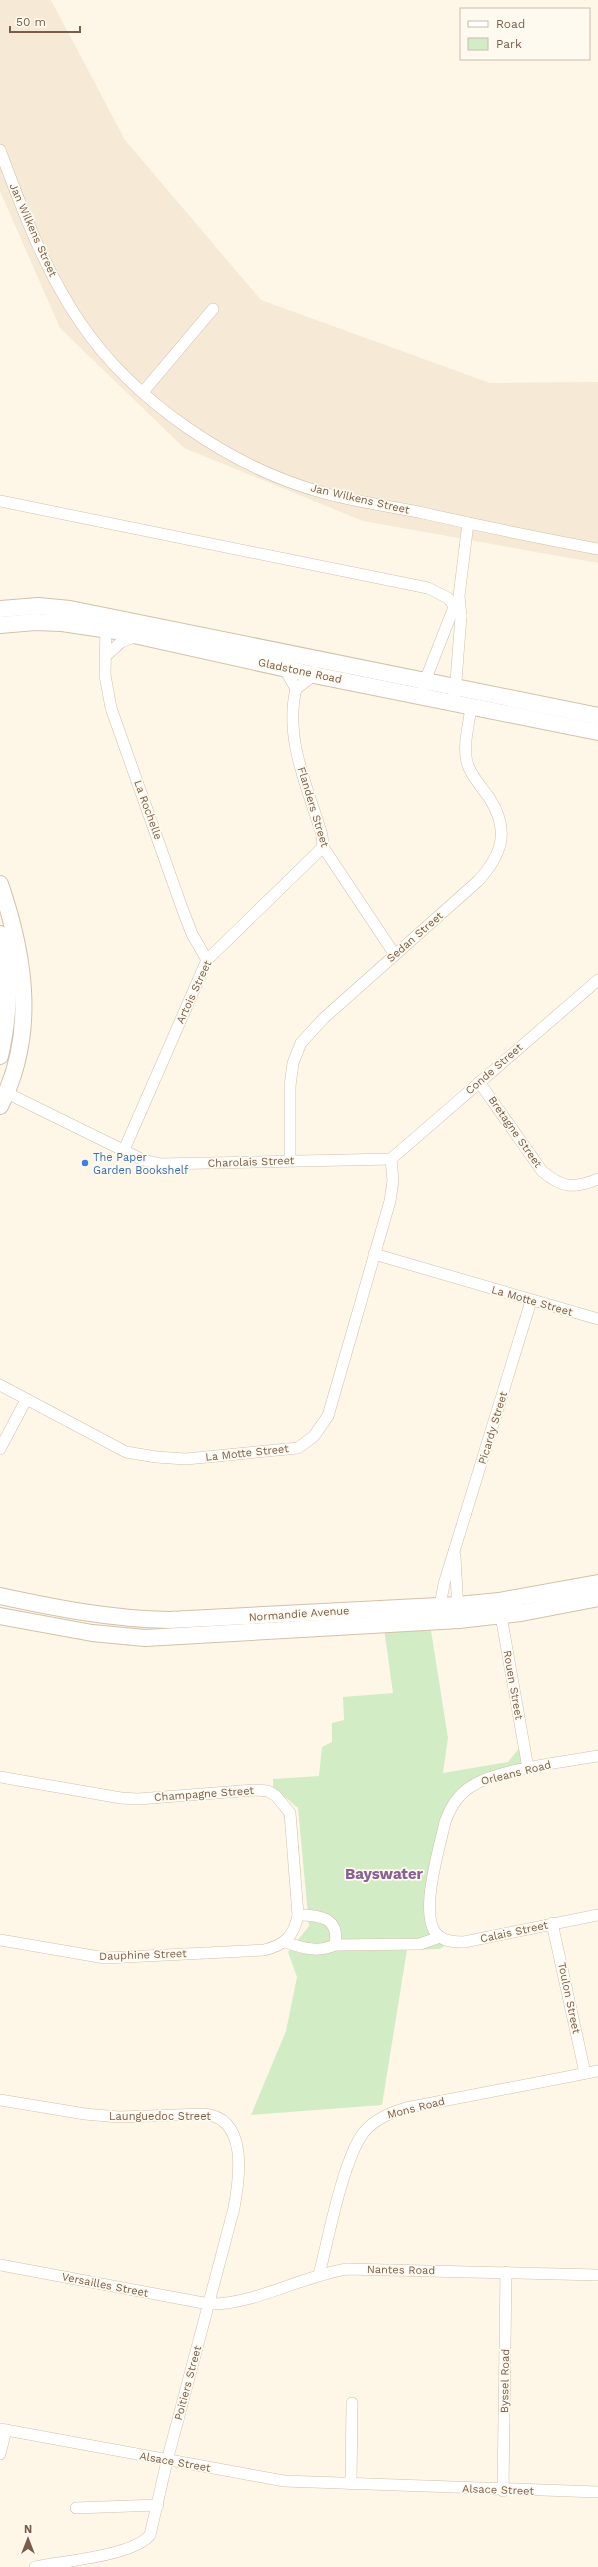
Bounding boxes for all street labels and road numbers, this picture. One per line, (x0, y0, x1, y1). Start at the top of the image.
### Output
street label: Jan Wilkens Street (6, 181, 60, 279)
street label: Jan Wilkens Street (309, 481, 411, 517)
street label: Gladstone Road (257, 656, 343, 686)
street label: Flanders Street (295, 765, 332, 849)
street label: La Rochelle (131, 778, 165, 842)
street label: Sedan Street (384, 909, 446, 965)
street label: Artois Street (174, 958, 214, 1026)
street label: Conde Street (463, 1041, 525, 1097)
street label: Bretagne Street (485, 1094, 545, 1171)
street label: Charolais Street (207, 1154, 295, 1170)
street label: La Motte Street (490, 1283, 574, 1319)
street label: Picardy Street (476, 1390, 510, 1466)
street label: La Motte Street (205, 1442, 290, 1464)
street label: Normandie Avenue (248, 1604, 350, 1624)
street label: Rouen Street (500, 1649, 526, 1721)
street label: Orleans Road (480, 1758, 552, 1788)
street label: Champagne Street (154, 1784, 255, 1804)
street label: Calais Street (479, 1918, 549, 1946)
street label: Dauphine Street (99, 1947, 187, 1963)
street label: Toulon Street (555, 1961, 583, 2035)
street label: Mons Road (386, 2095, 446, 2121)
street label: Launguedoc Street (109, 2110, 211, 2123)
street label: Nantes Road (367, 2263, 435, 2277)
street label: Versailles Street (61, 2270, 150, 2300)
street label: Poitiers Street (172, 2344, 204, 2422)
street label: Byssel Road (498, 2349, 512, 2413)
street label: Alsace Street (138, 2449, 212, 2475)
street label: Alsace Street (462, 2482, 535, 2498)

